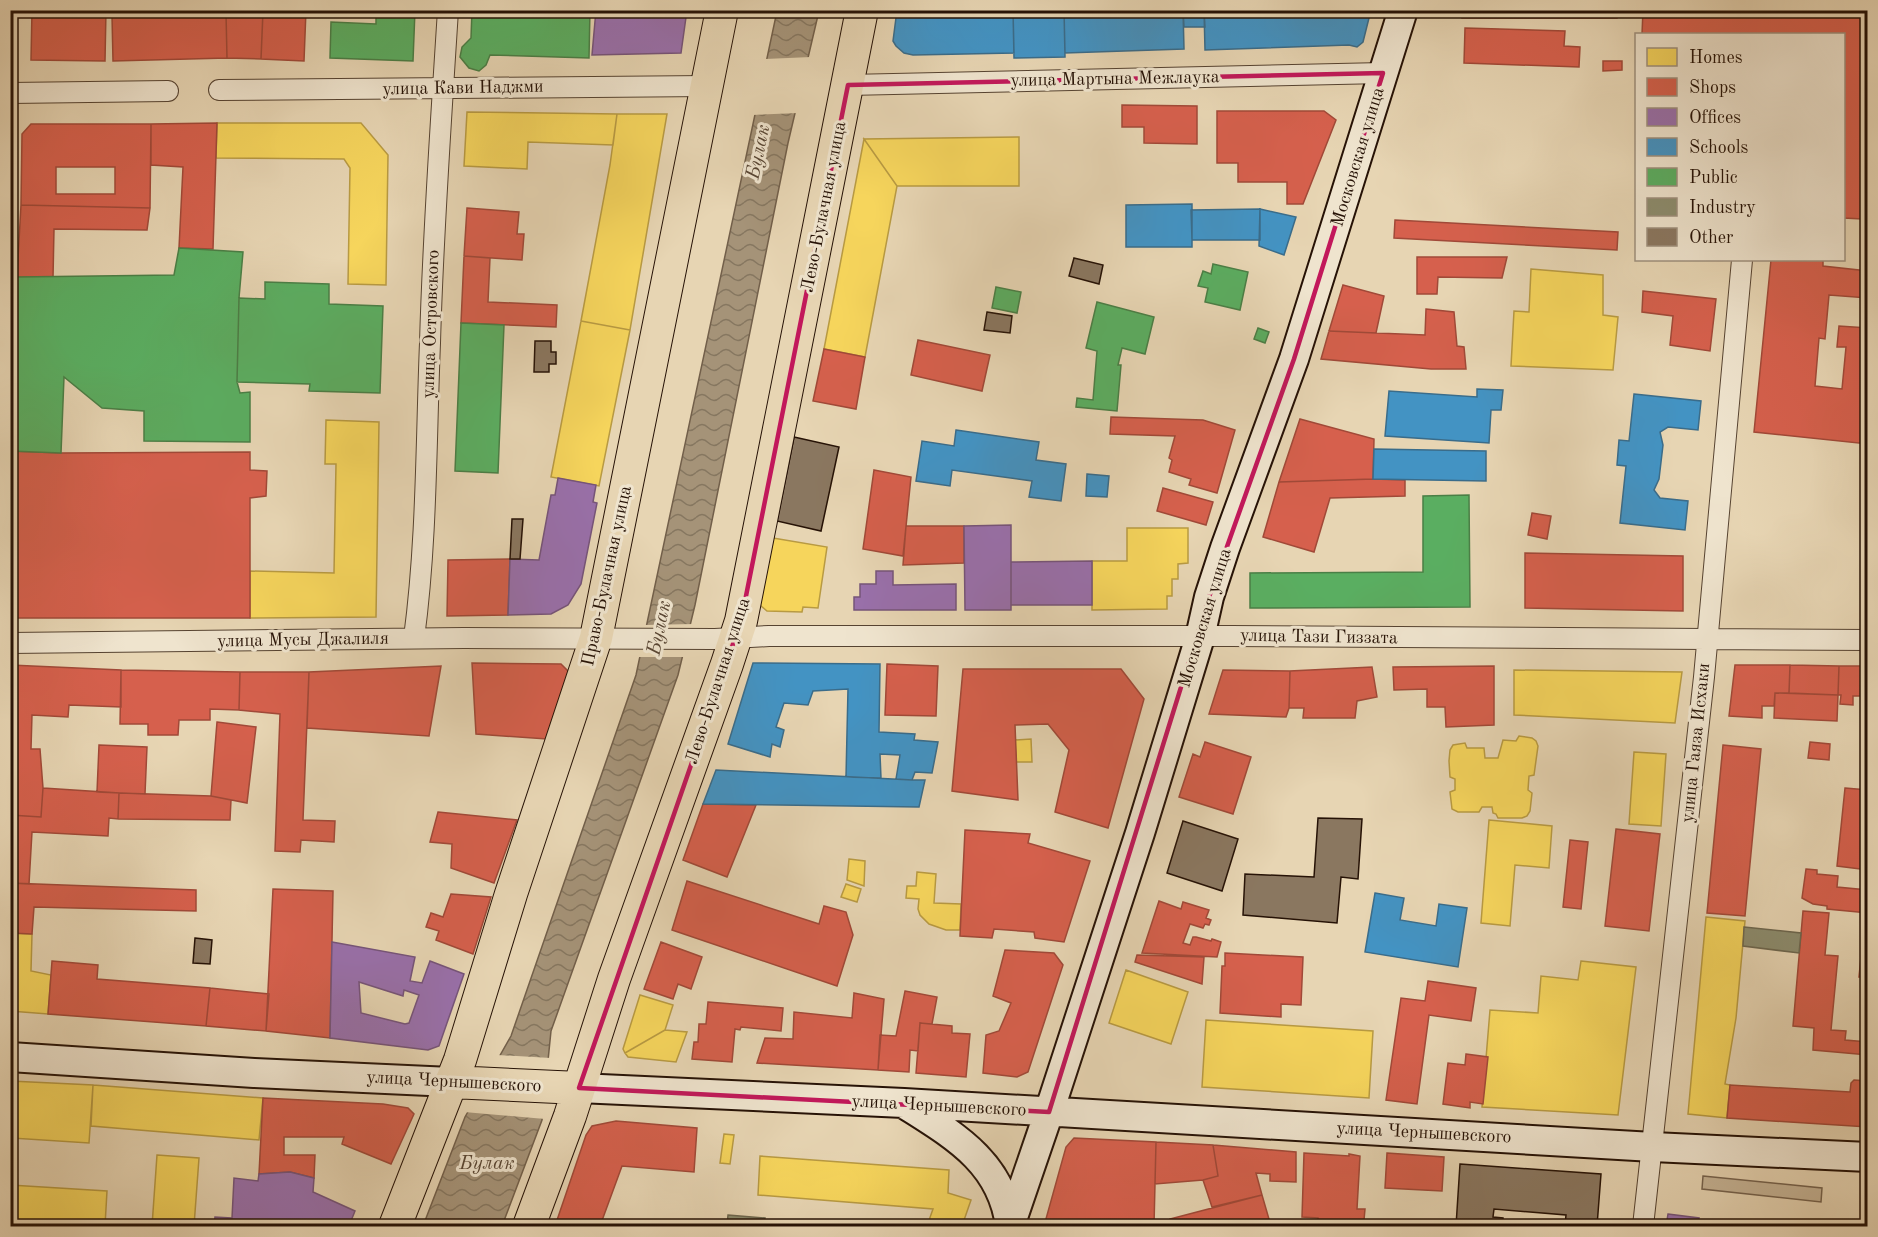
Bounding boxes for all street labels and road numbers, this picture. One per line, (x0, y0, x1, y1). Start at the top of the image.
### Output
street label: улица Мартына Межлаука (1010, 68, 1220, 90)
street label: улица Кави Наджми (382, 78, 544, 98)
street label: Московская улица (1328, 85, 1388, 229)
street label: Лево-Булачная улица (799, 120, 849, 294)
street label: улица Островского (419, 249, 443, 399)
street label: Право-Булачная улица (579, 484, 635, 668)
street label: Московская улица (1175, 546, 1235, 690)
street label: Лево-Булачная улица (683, 595, 753, 767)
street label: улица Тази Гиззата (1240, 627, 1398, 647)
street label: улица Мусы Джалиля (217, 630, 389, 650)
street label: улица Гаяза Исхаки (1679, 662, 1713, 824)
street label: улица Чернышевского (366, 1068, 542, 1096)
street label: улица Чернышевского (851, 1092, 1027, 1120)
street label: улица Чернышевского (1336, 1119, 1512, 1147)

